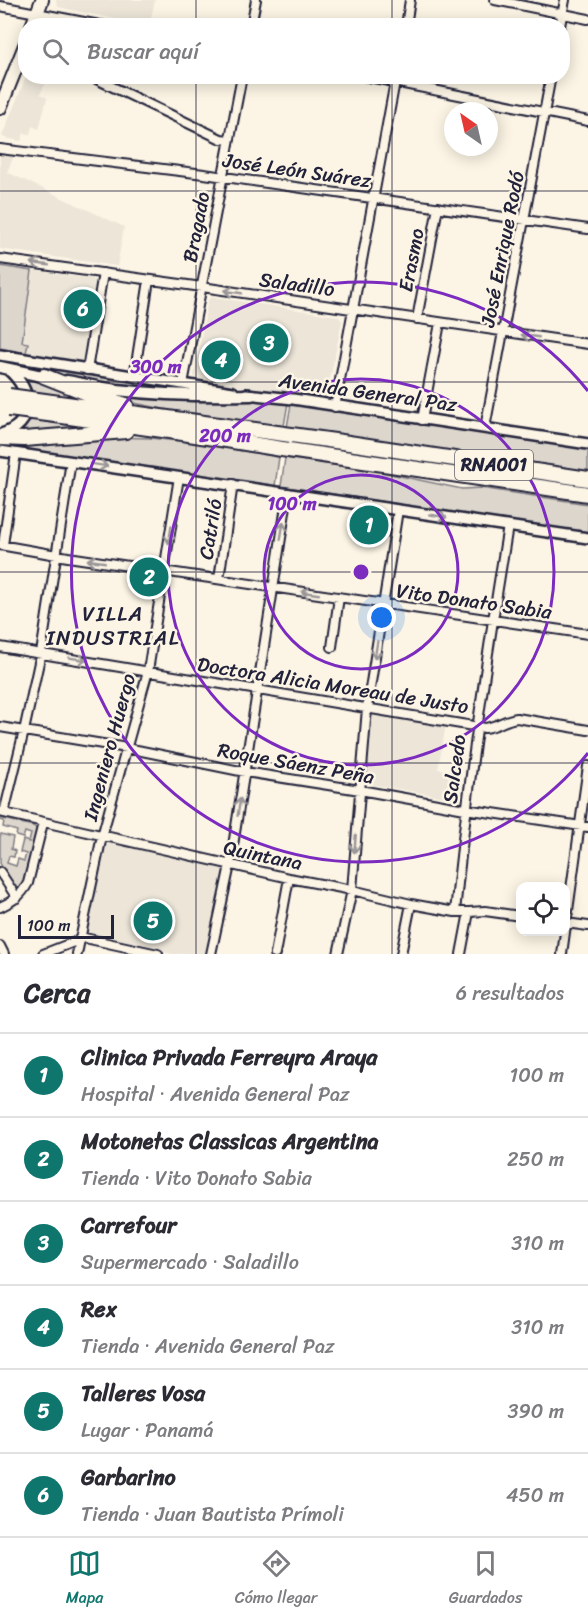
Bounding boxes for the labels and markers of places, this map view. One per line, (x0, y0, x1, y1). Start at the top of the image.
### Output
pin: 6 (64, 286, 103, 332)
pin: 3 (250, 320, 288, 366)
pin: 4 (202, 338, 240, 382)
pin: 1 (350, 502, 388, 548)
pin: 2 (130, 554, 168, 600)
centre of rings (351, 562, 371, 582)
pin: 5 (134, 898, 172, 944)

